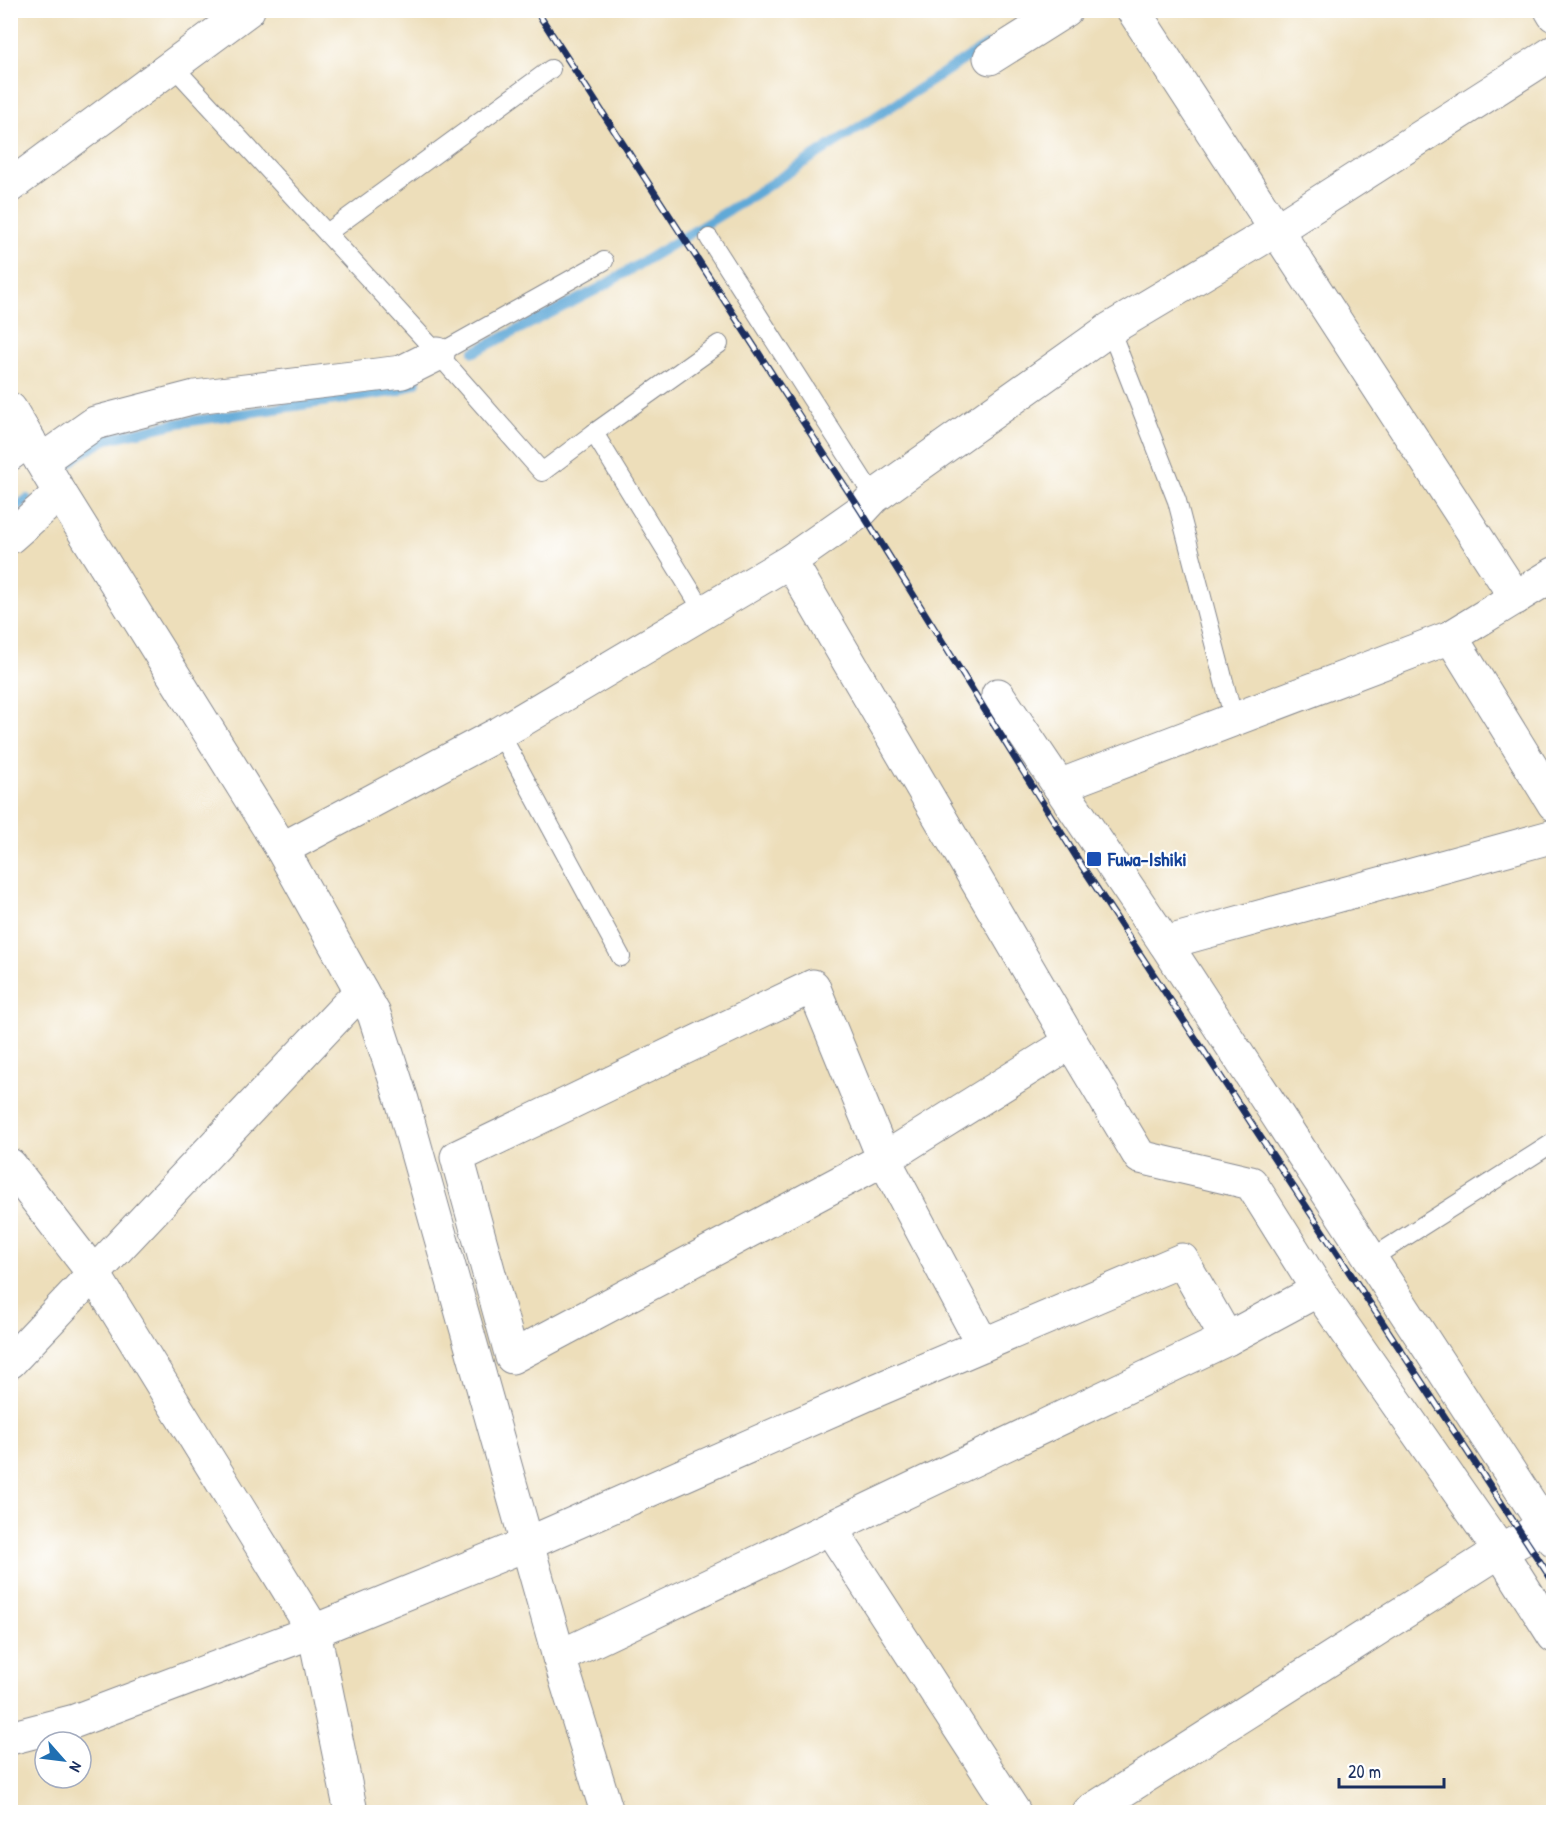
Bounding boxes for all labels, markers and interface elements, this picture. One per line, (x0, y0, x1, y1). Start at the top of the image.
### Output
place label: Fuwa-Ishiki (1107, 845, 1187, 872)
marker: Fuwa-Ishiki (1085, 850, 1103, 868)
north arrow (33, 1730, 93, 1790)
scale bar (1339, 1751, 1444, 1789)
text: N (64, 1758, 88, 1776)
text: 20 m (1348, 1759, 1381, 1784)

